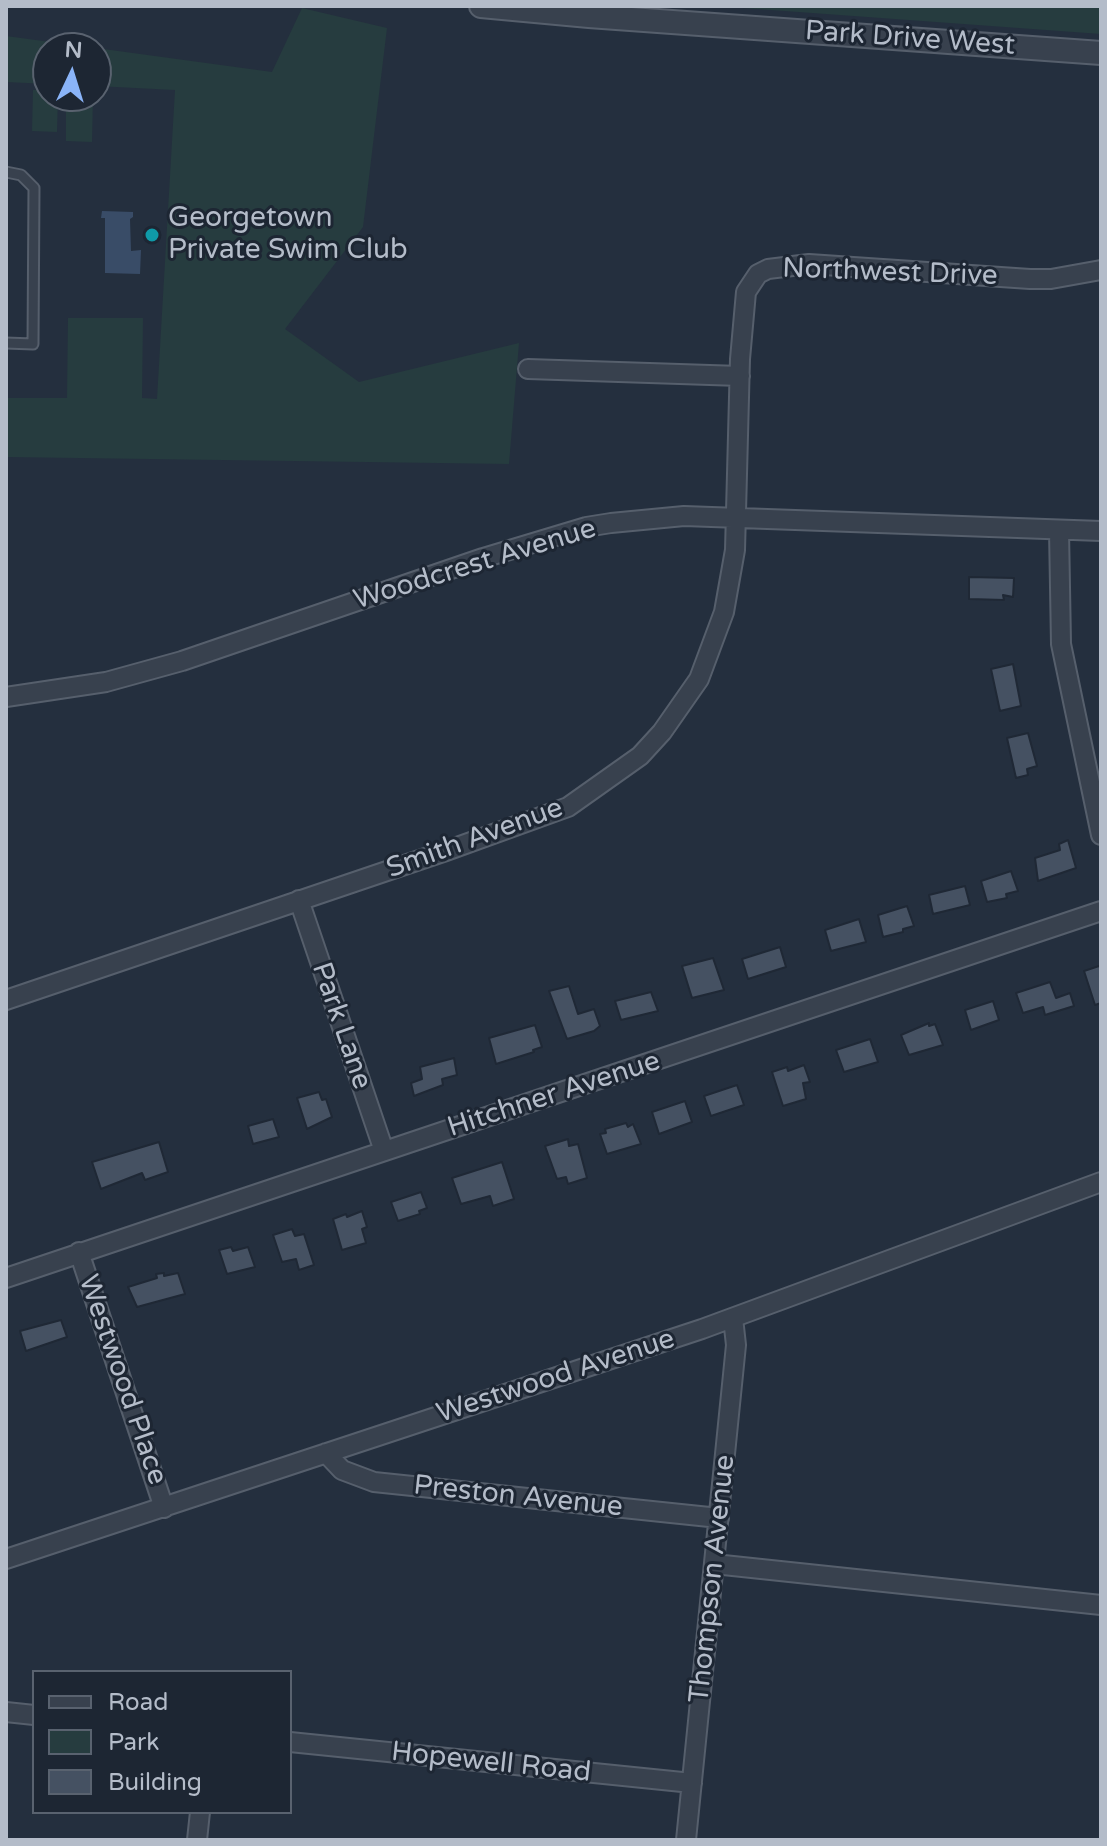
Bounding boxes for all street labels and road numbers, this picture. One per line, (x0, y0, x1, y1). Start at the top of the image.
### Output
street label: Park Drive West (804, 15, 1016, 63)
street label: Northwest Drive (782, 252, 998, 294)
street label: Woodcrest Avenue (350, 512, 600, 618)
street label: Smith Avenue (382, 792, 568, 886)
street label: Park Lane (304, 958, 378, 1094)
street label: Hitchner Avenue (444, 1045, 664, 1145)
street label: Westwood Place (70, 1271, 174, 1489)
street label: Westwood Avenue (433, 1323, 679, 1431)
street label: Thompson Avenue (683, 1453, 743, 1705)
street label: Preston Avenue (412, 1469, 624, 1525)
street label: Hopewell Road (390, 1736, 592, 1790)

